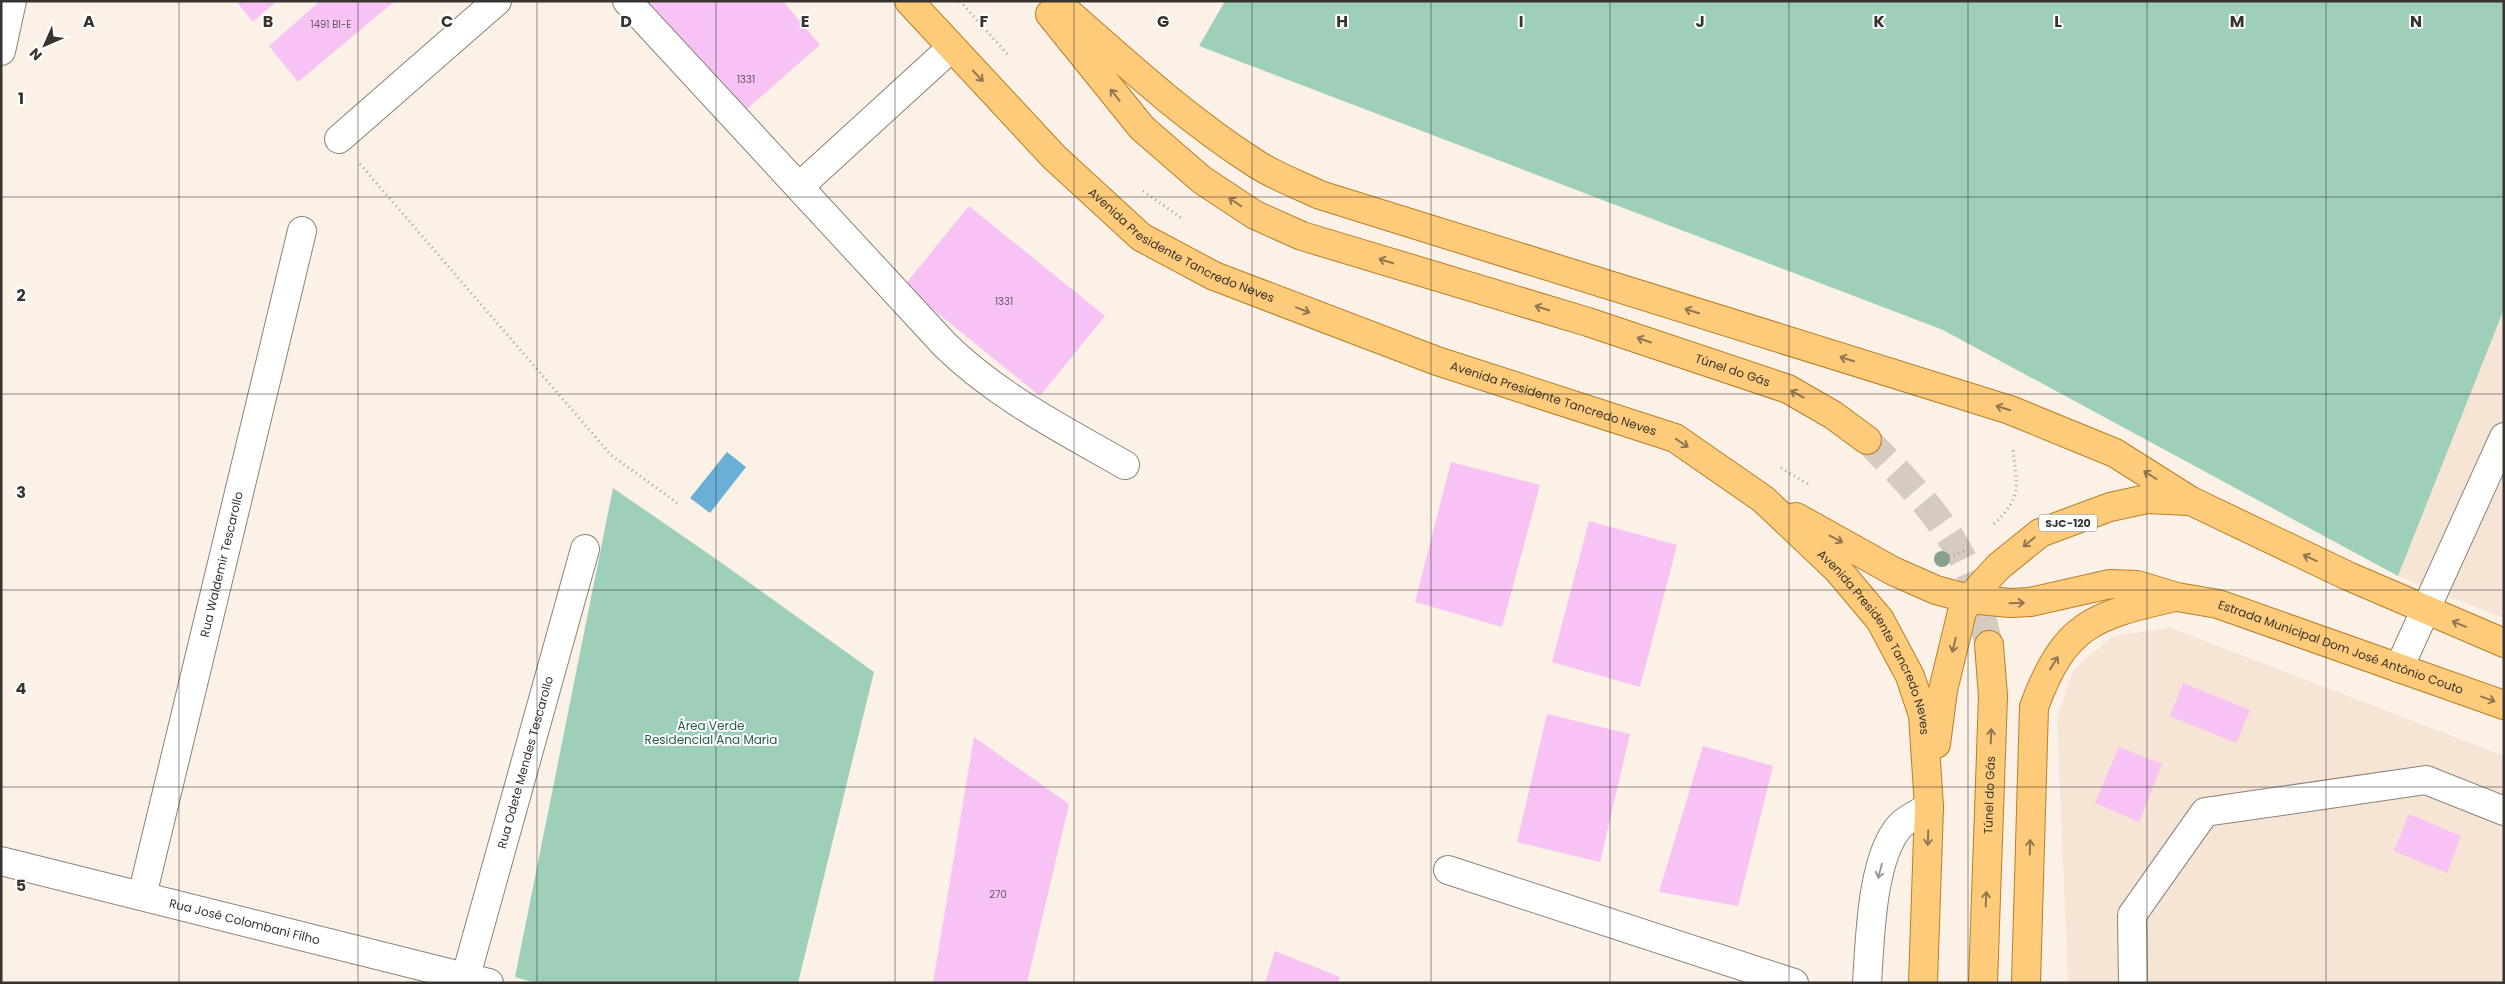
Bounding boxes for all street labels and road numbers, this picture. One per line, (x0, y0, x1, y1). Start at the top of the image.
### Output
street label: Avenida Presidente Tancredo Neves (1085, 184, 1277, 306)
street label: Túnel do Gás (1693, 349, 1773, 390)
street label: Avenida Presidente Tancredo Neves (1448, 357, 1659, 439)
street label: Rua Waldemir Tescarollo (196, 490, 247, 639)
road number: SJC-120 (2039, 514, 2097, 532)
street label: Avenida Presidente Tancredo Neves (1814, 546, 1933, 735)
street label: Estrada Municipal Dom José Antônio Couto (2216, 596, 2466, 698)
street label: Rua Odete Mendes Tescarollo (493, 674, 557, 850)
street label: Túnel do Gás (1979, 756, 1999, 835)
street label: Rua José Colombani Filho (168, 894, 322, 948)

